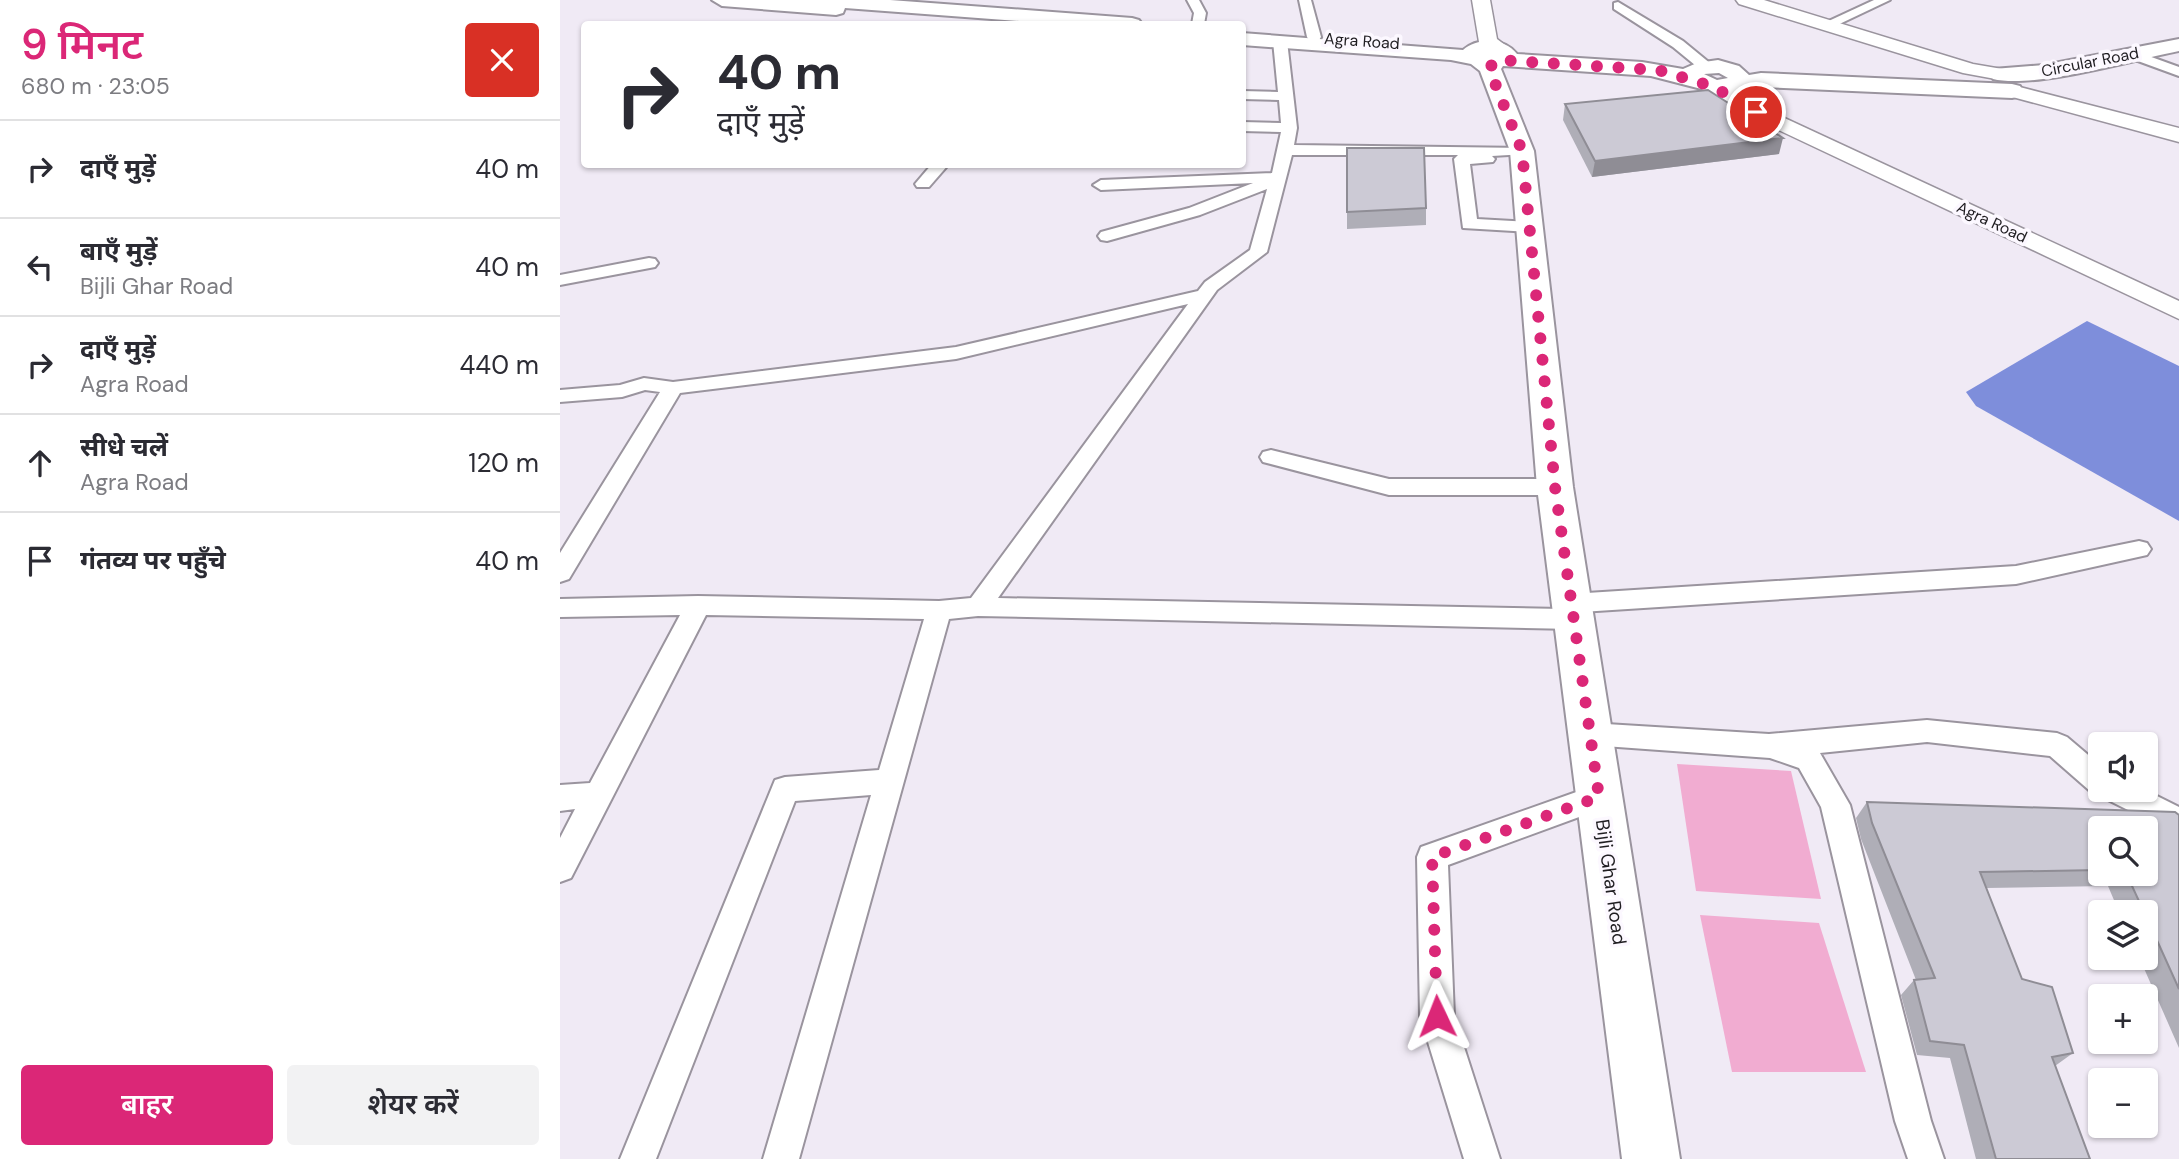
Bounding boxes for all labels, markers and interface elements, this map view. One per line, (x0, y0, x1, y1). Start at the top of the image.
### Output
text: 9 मिनट (21, 17, 143, 72)
button: close (465, 23, 539, 97)
street label: Agra Road (1324, 28, 1400, 54)
text: 40 m (717, 40, 841, 104)
street label: Circular Road (2039, 42, 2141, 82)
icon: right (602, 49, 693, 140)
text: 680 m · 23:05 (21, 71, 170, 101)
pin (1726, 82, 1786, 142)
icon: arrive (1737, 93, 1775, 131)
text: दाएँ मुड़ें (717, 102, 805, 144)
icon: right (21, 150, 59, 188)
text: दाएँ मुड़ें (80, 151, 156, 185)
text: 40 m (475, 152, 539, 186)
street label: Agra Road (1953, 196, 2031, 248)
text: बाएँ मुड़ें (80, 234, 157, 268)
icon: left (21, 248, 59, 286)
text: 40 m (475, 250, 539, 284)
text: Bijli Ghar Road (80, 271, 233, 301)
text: दाएँ मुड़ें (80, 332, 156, 366)
icon: right (21, 346, 59, 384)
text: 440 m (460, 348, 539, 382)
text: Agra Road (80, 369, 189, 399)
text: सीधे चलें (80, 430, 168, 464)
icon: ahead (21, 444, 59, 482)
text: 120 m (468, 446, 539, 480)
text: Agra Road (80, 467, 189, 497)
icon: arrive (21, 542, 59, 580)
text: गंतव्य पर पहुँचे (80, 543, 226, 577)
text: 40 m (475, 544, 539, 578)
map controls (2088, 732, 2158, 1138)
button: sound (2088, 732, 2158, 802)
button: search (2088, 816, 2158, 886)
street label: Bijli Ghar Road (1590, 818, 1632, 946)
button: layers (2088, 900, 2158, 970)
position arrow (1400, 979, 1474, 1053)
button: + (2088, 984, 2158, 1054)
button: बाहर (21, 1065, 273, 1145)
button: शेयर करें (287, 1065, 539, 1145)
button: − (2088, 1068, 2158, 1138)

